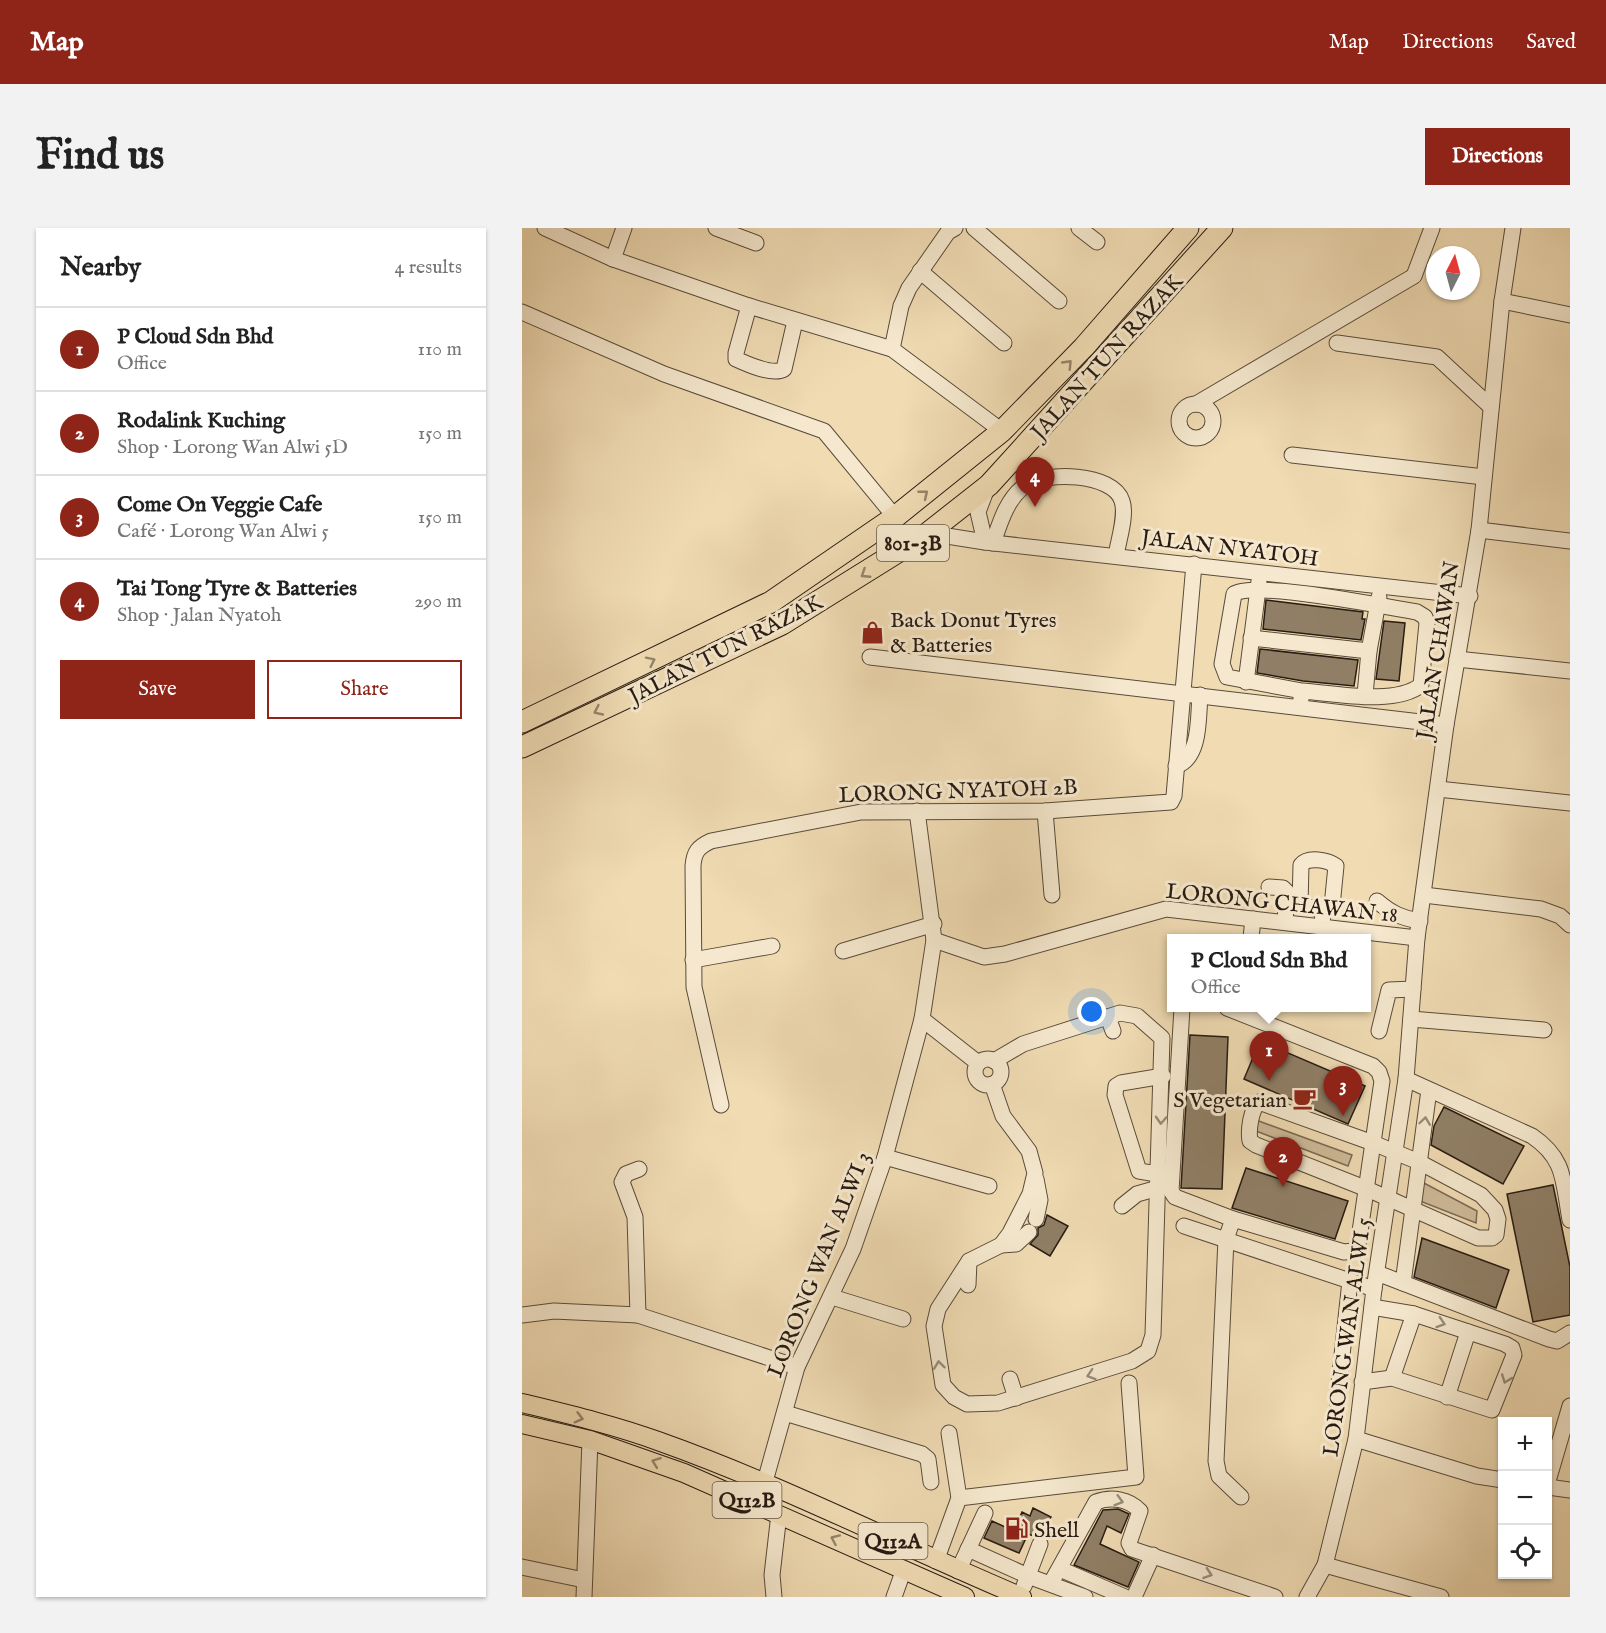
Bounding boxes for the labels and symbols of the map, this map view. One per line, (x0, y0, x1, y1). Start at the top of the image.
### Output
north arrow (1426, 246, 1480, 300)
street label: JALAN TUN RAZAK (1023, 268, 1190, 448)
one-way arrow (1061, 360, 1072, 370)
pin: 4 (1016, 458, 1054, 507)
one-way arrow (917, 491, 928, 502)
street label: JALAN NYATOH (1137, 524, 1320, 574)
road number: 801-3B (877, 525, 949, 561)
street label: JALAN CHAWAN (1411, 559, 1467, 744)
one-way arrow (861, 567, 872, 578)
street label: JALAN TUN RAZAK (622, 588, 829, 712)
place label: Back Donut Tyres & Batteries (890, 607, 1057, 660)
shop icon: Back Donut Tyres & Batteries (859, 619, 885, 645)
one-way arrow (644, 656, 655, 668)
one-way arrow (594, 704, 605, 716)
street label: LORONG NYATOH 2B (838, 774, 1078, 810)
street label: LORONG CHAWAN 18 (1165, 878, 1399, 930)
your location (1077, 997, 1106, 1026)
pin: 1 (1250, 1032, 1288, 1081)
pin: 3 (1324, 1066, 1362, 1116)
cafe icon: S Vegetarian (1292, 1086, 1318, 1112)
place label: S Vegetarian (1173, 1087, 1287, 1115)
one-way arrow (1154, 1115, 1167, 1124)
one-way arrow (1418, 1117, 1430, 1126)
pin: 2 (1264, 1138, 1302, 1187)
street label: LORONG WAN ALWI 3 (762, 1148, 878, 1382)
street label: LORONG WAN ALWI 5 (1317, 1216, 1379, 1458)
one-way arrow (1435, 1316, 1446, 1328)
one-way arrow (933, 1361, 945, 1370)
one-way arrow (1086, 1367, 1097, 1380)
one-way arrow (1500, 1373, 1513, 1383)
one-way arrow (573, 1410, 583, 1423)
one-way arrow (651, 1456, 661, 1469)
road number: Q112B (712, 1482, 782, 1518)
one-way arrow (1113, 1494, 1124, 1506)
fuel station icon: Shell (1003, 1516, 1029, 1542)
place label: Shell (1034, 1517, 1079, 1545)
road number: Q112A (858, 1523, 928, 1559)
one-way arrow (830, 1534, 841, 1546)
one-way arrow (1202, 1567, 1213, 1580)

